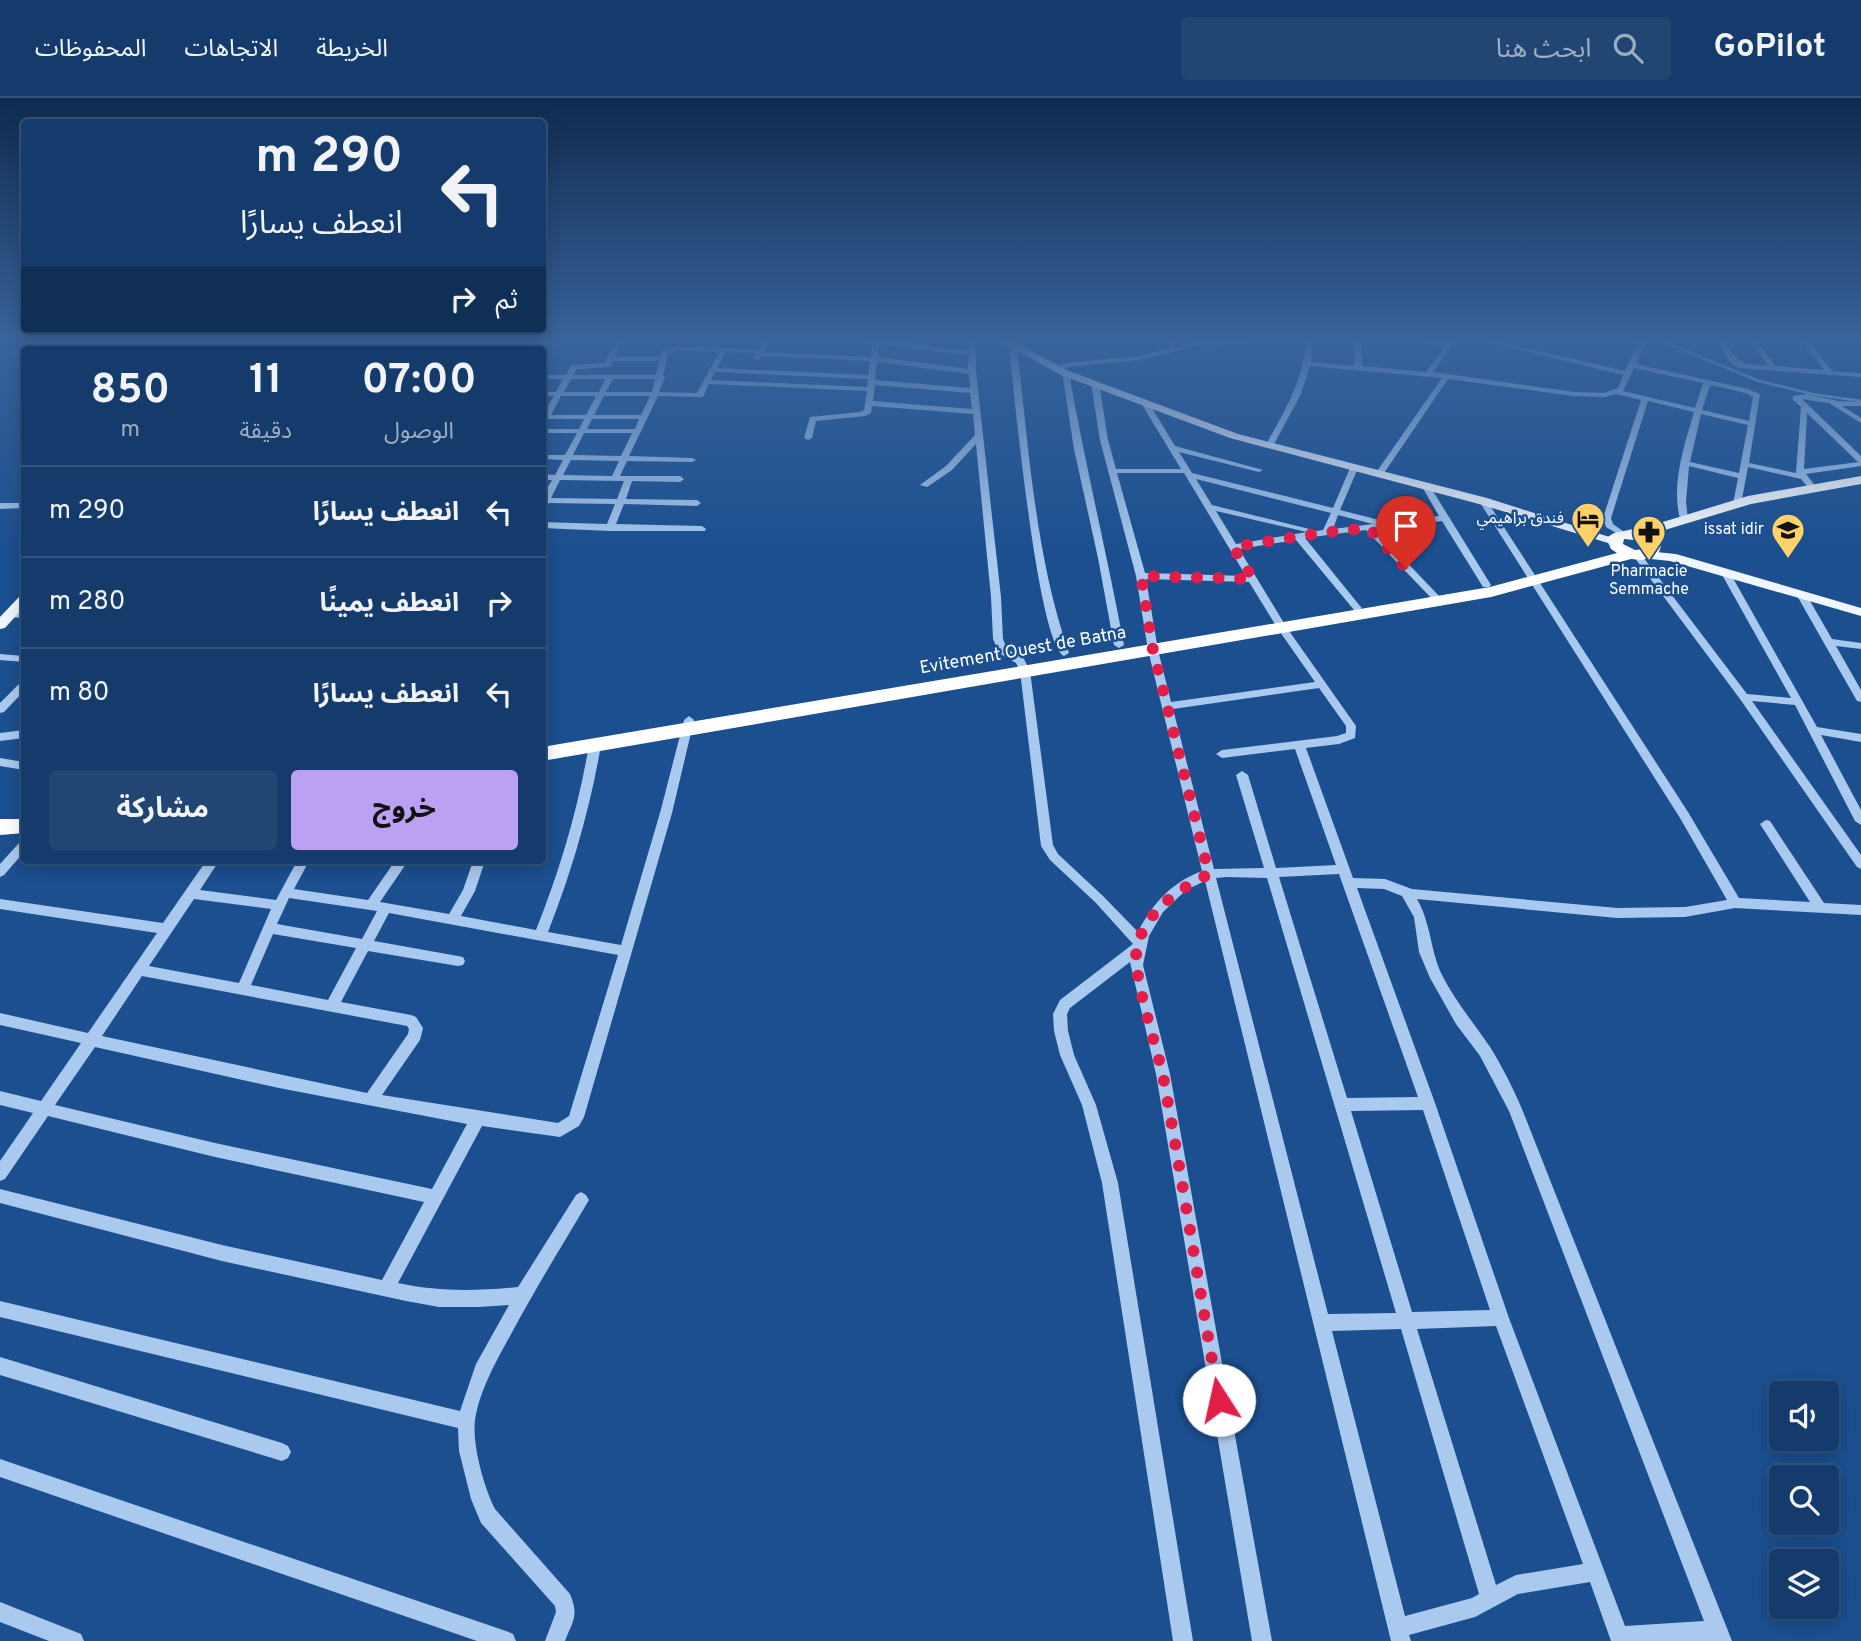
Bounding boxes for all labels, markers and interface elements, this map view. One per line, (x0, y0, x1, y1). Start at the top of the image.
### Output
search box (1181, 17, 1671, 80)
text: GoPilot (1713, 27, 1826, 69)
icon: search (1609, 29, 1647, 67)
text: ابحث هنا (1496, 34, 1591, 67)
text: المحفوظات (35, 35, 146, 65)
text: الاتجاهات (184, 35, 278, 65)
text: الخريطة (316, 35, 388, 65)
text: 290 m (255, 128, 403, 190)
icon: left (427, 147, 518, 238)
text: انعطف يسارًا (240, 205, 403, 245)
icon: right (444, 280, 482, 318)
text: ثم (496, 285, 518, 318)
text: 11 (249, 355, 283, 408)
text: 07:00 (362, 355, 477, 408)
text: 850 (91, 365, 170, 418)
text: m (121, 416, 140, 445)
text: دقيقة (240, 418, 292, 447)
text: الوصول (384, 418, 454, 447)
icon: left (480, 493, 518, 531)
text: 290 m (49, 495, 125, 528)
pin (1376, 496, 1436, 568)
text: انعطف يسارًا (313, 497, 459, 530)
hotel icon: فندق براهيمي (1569, 500, 1607, 549)
icon: arrive (1387, 507, 1425, 545)
place label: فندق براهيمي (1476, 509, 1564, 530)
school or university icon: issat idir (1769, 511, 1807, 560)
pharmacy icon: Pharmacie Semmache (1630, 513, 1668, 562)
place label: issat idir (1704, 520, 1764, 540)
place label: Pharmacie Semmache (1609, 562, 1689, 600)
icon: right (480, 584, 518, 622)
text: 280 m (49, 586, 125, 619)
text: انعطف يمينًا (320, 588, 459, 621)
street label: Evitement Ouest de Batna (918, 621, 1128, 681)
icon: left (480, 675, 518, 713)
text: 80 m (49, 677, 109, 710)
text: انعطف يسارًا (313, 679, 459, 712)
button: مشاركة (49, 770, 277, 850)
button: خروج (291, 770, 518, 850)
position arrow (1182, 1363, 1256, 1437)
map controls (1769, 1381, 1839, 1619)
button: sound (1769, 1381, 1839, 1451)
button: search (1769, 1465, 1839, 1535)
button: layers (1769, 1549, 1839, 1619)

